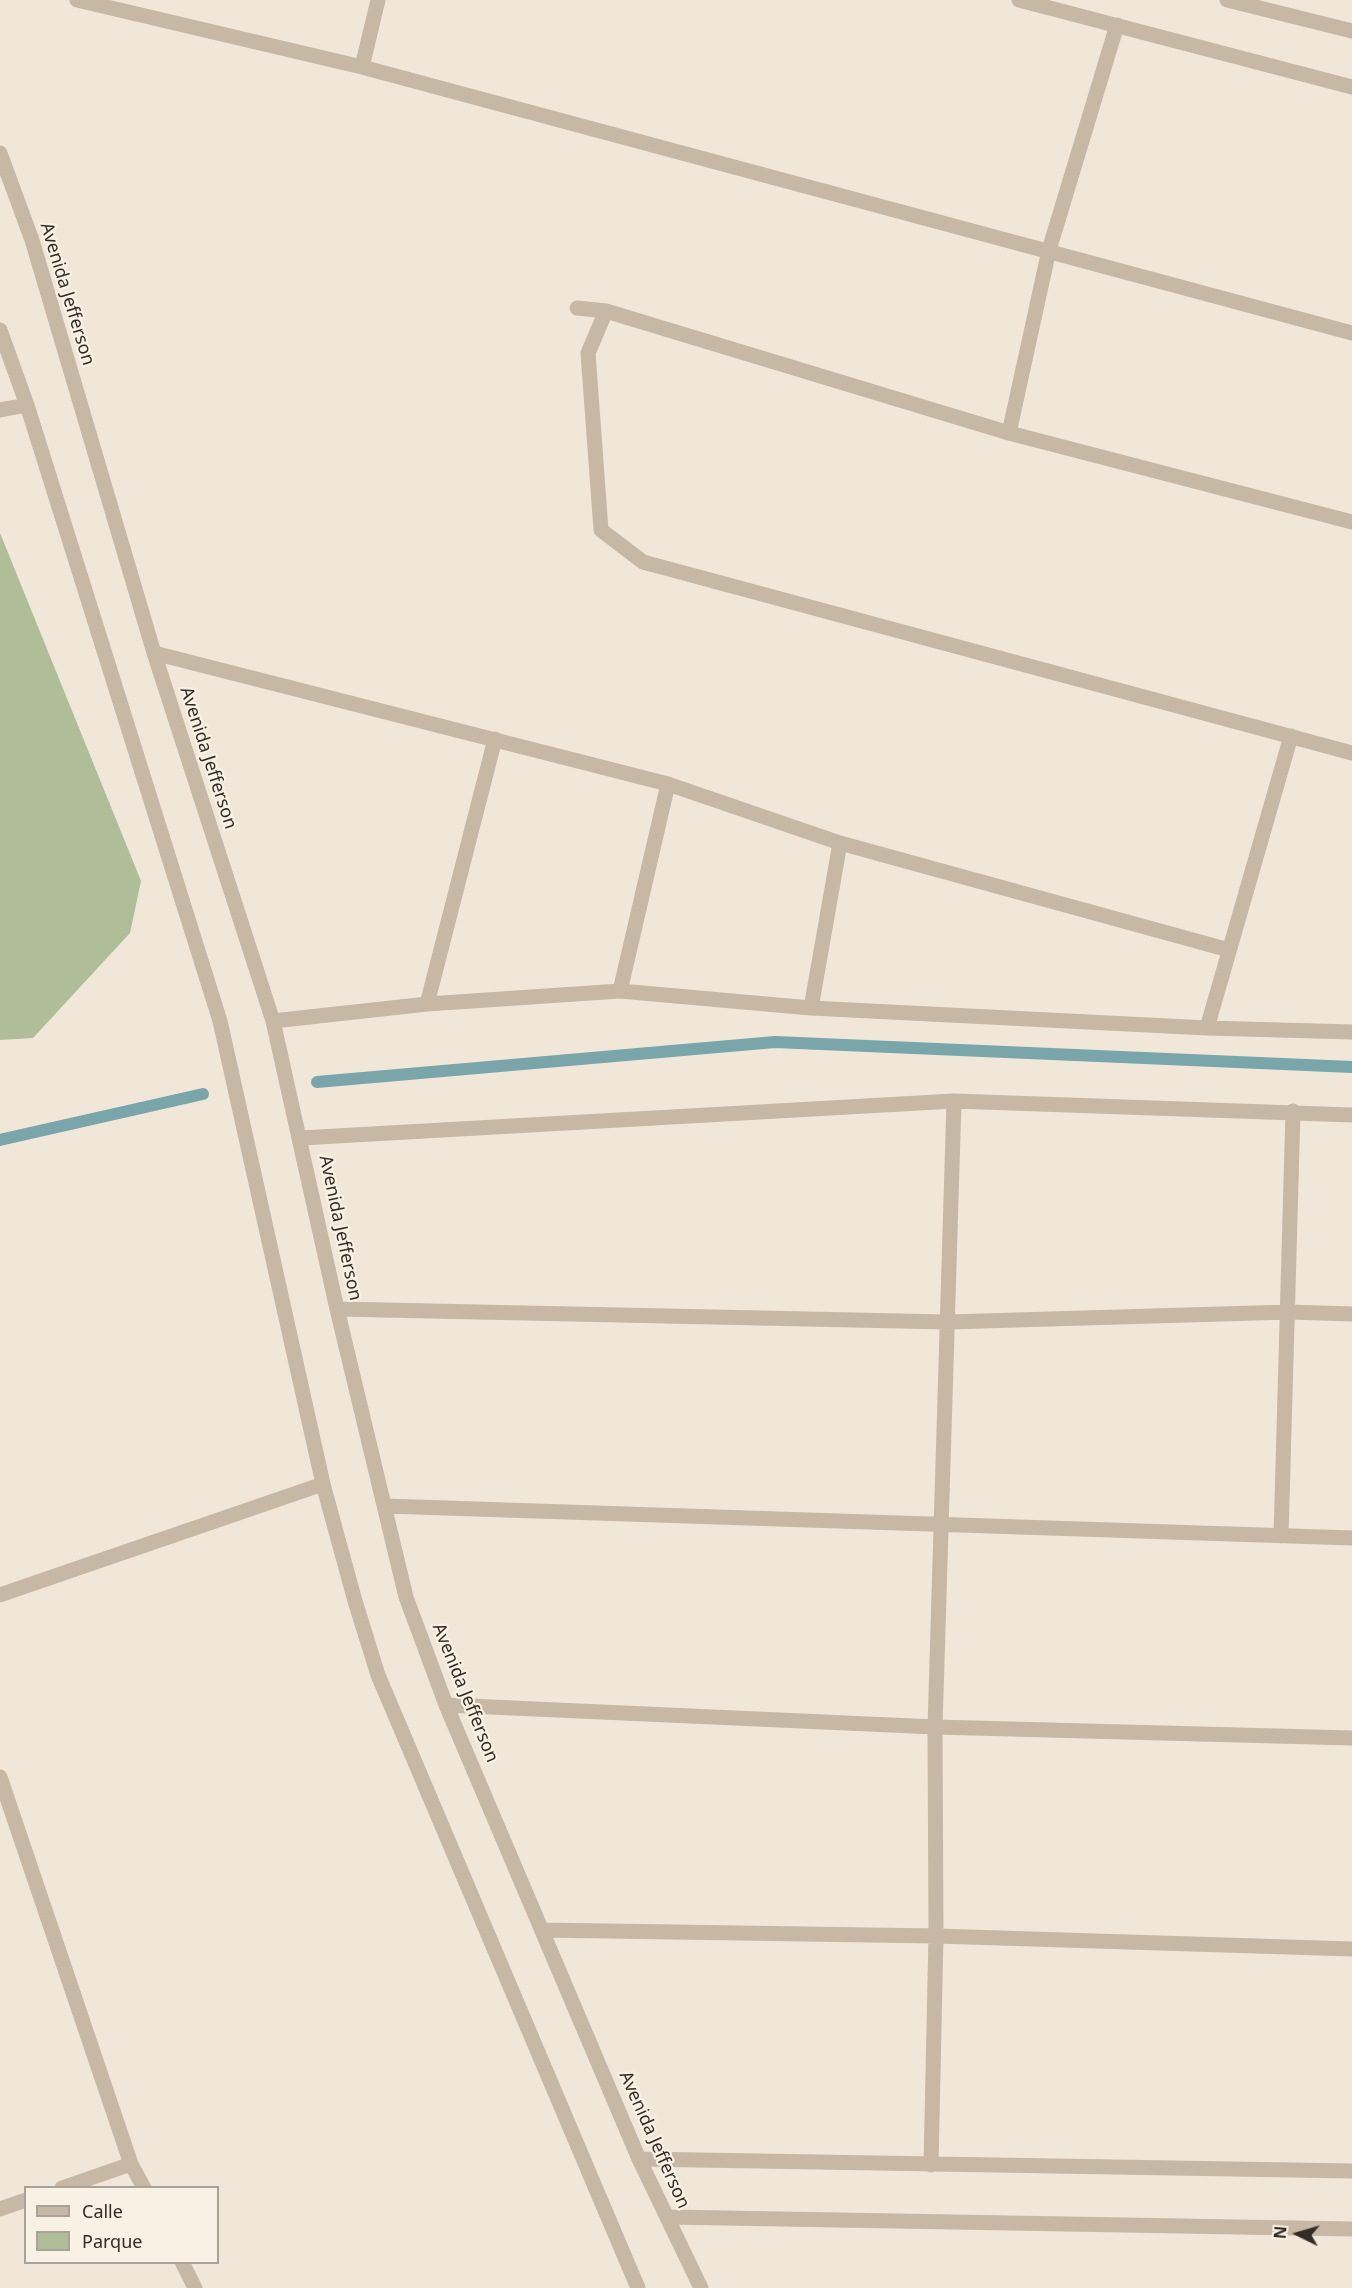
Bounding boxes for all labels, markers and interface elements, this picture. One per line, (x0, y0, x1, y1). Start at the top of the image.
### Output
street label: Avenida Jefferson (35, 220, 99, 368)
street label: Avenida Jefferson (175, 684, 241, 832)
street label: Avenida Jefferson (314, 1153, 366, 1303)
street label: Avenida Jefferson (427, 1620, 503, 1766)
street label: Avenida Jefferson (614, 2068, 694, 2212)
legend (24, 2186, 219, 2264)
text: Calle (82, 2199, 123, 2223)
north arrow (1268, 2204, 1328, 2264)
text: N (1269, 2225, 1292, 2240)
text: Parque (82, 2229, 142, 2253)

